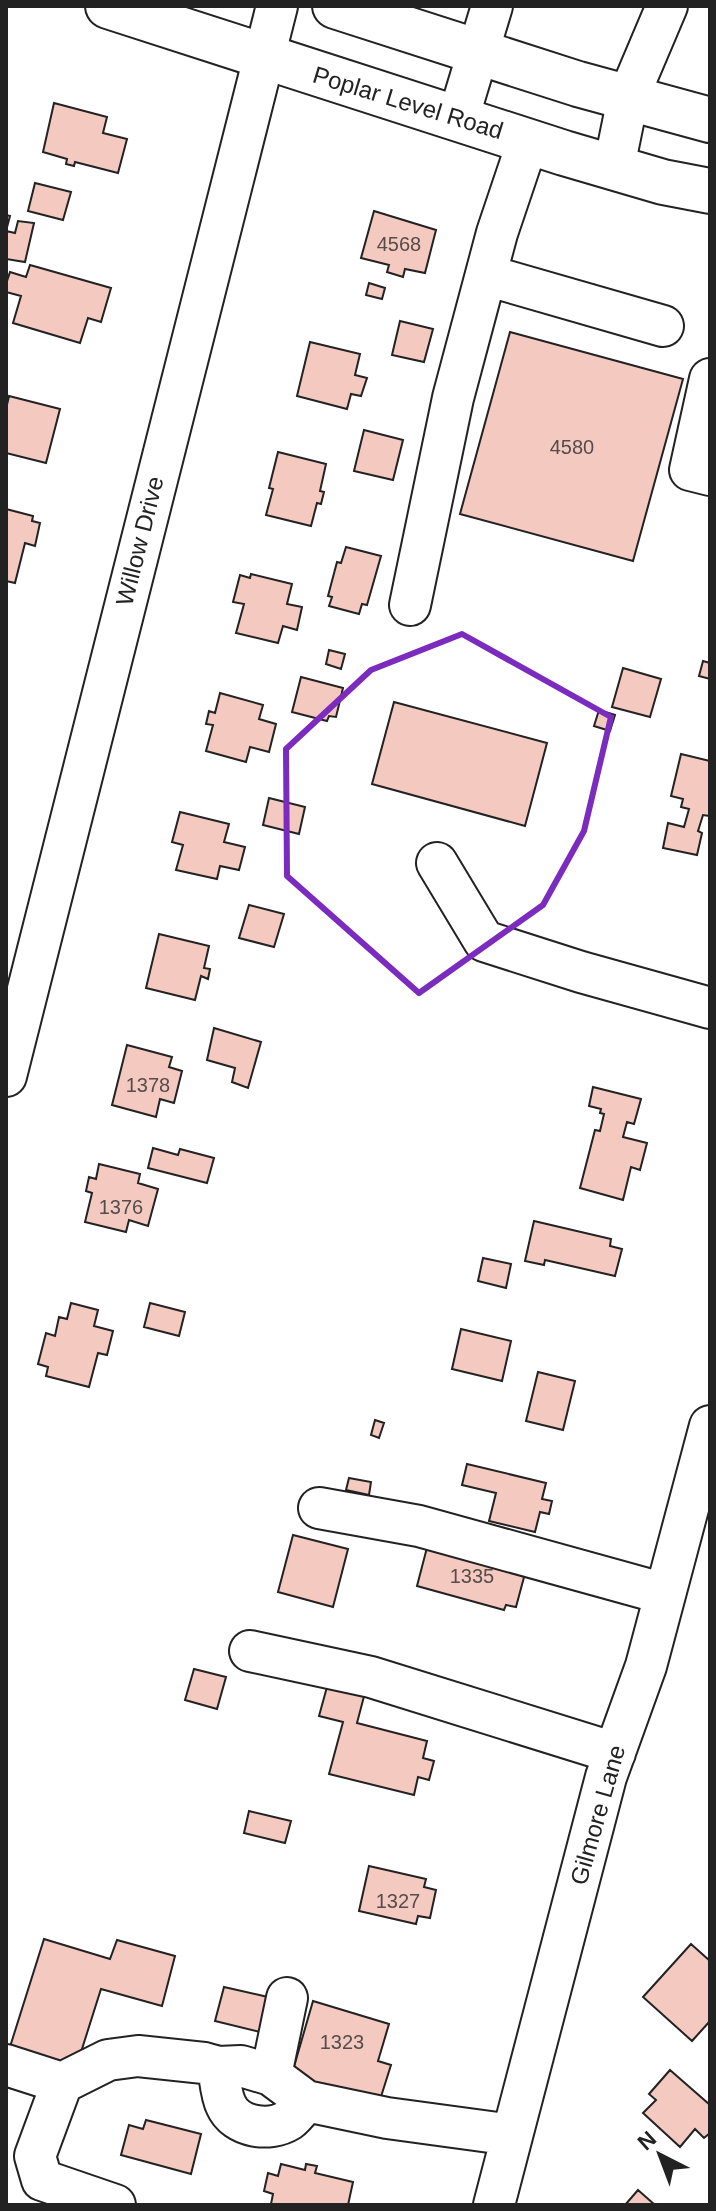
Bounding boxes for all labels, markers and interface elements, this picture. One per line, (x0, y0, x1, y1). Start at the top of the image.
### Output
street label: Poplar Level Road (310, 61, 507, 144)
house number: 4568 (377, 233, 421, 255)
house number: 4580 (550, 436, 594, 458)
street label: Willow Drive (110, 474, 169, 608)
house number: 1378 (126, 1074, 170, 1096)
house number: 1376 (99, 1196, 143, 1218)
house number: 1335 (450, 1565, 494, 1587)
street label: Gilmore Lane (565, 1742, 630, 1888)
house number: 1327 (376, 1890, 420, 1912)
house number: 1323 (320, 2031, 364, 2053)
north arrow (620, 2115, 700, 2195)
text: N (633, 2126, 661, 2155)

